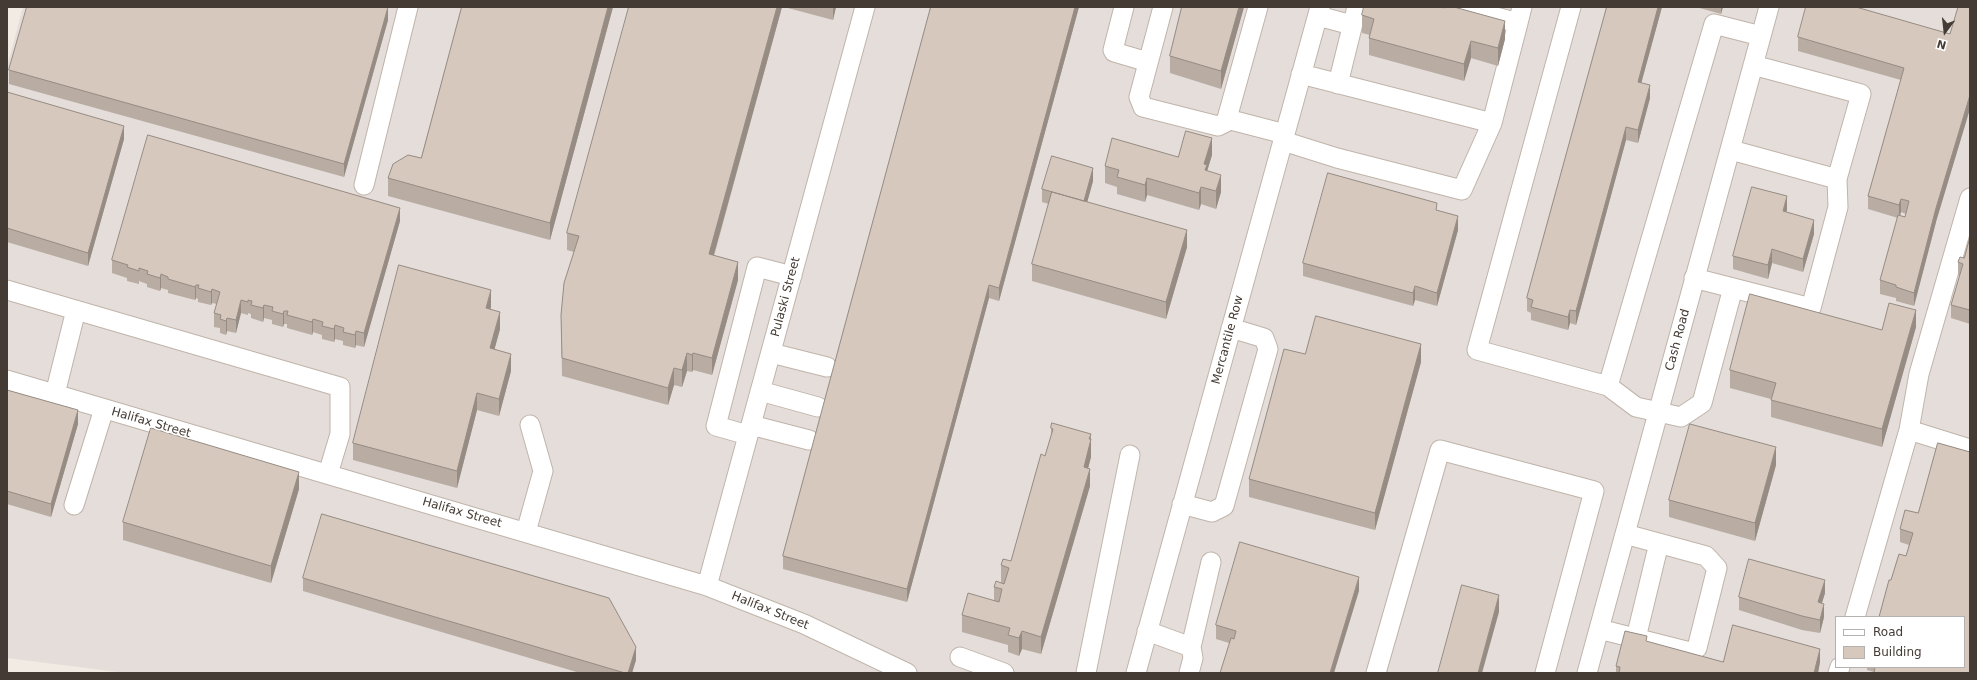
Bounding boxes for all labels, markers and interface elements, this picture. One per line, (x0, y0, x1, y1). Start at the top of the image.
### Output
north arrow (1925, 12, 1965, 52)
text: N (1936, 37, 1948, 52)
street label: Pulaski Street (768, 255, 804, 339)
street label: Mercantile Row (1209, 294, 1247, 386)
street label: Cash Road (1663, 307, 1693, 373)
street label: Halifax Street (110, 405, 192, 441)
street label: Halifax Street (421, 495, 503, 531)
street label: Halifax Street (729, 589, 811, 633)
legend (1835, 616, 1965, 668)
text: Road (1873, 625, 1903, 639)
text: Building (1873, 645, 1922, 659)

